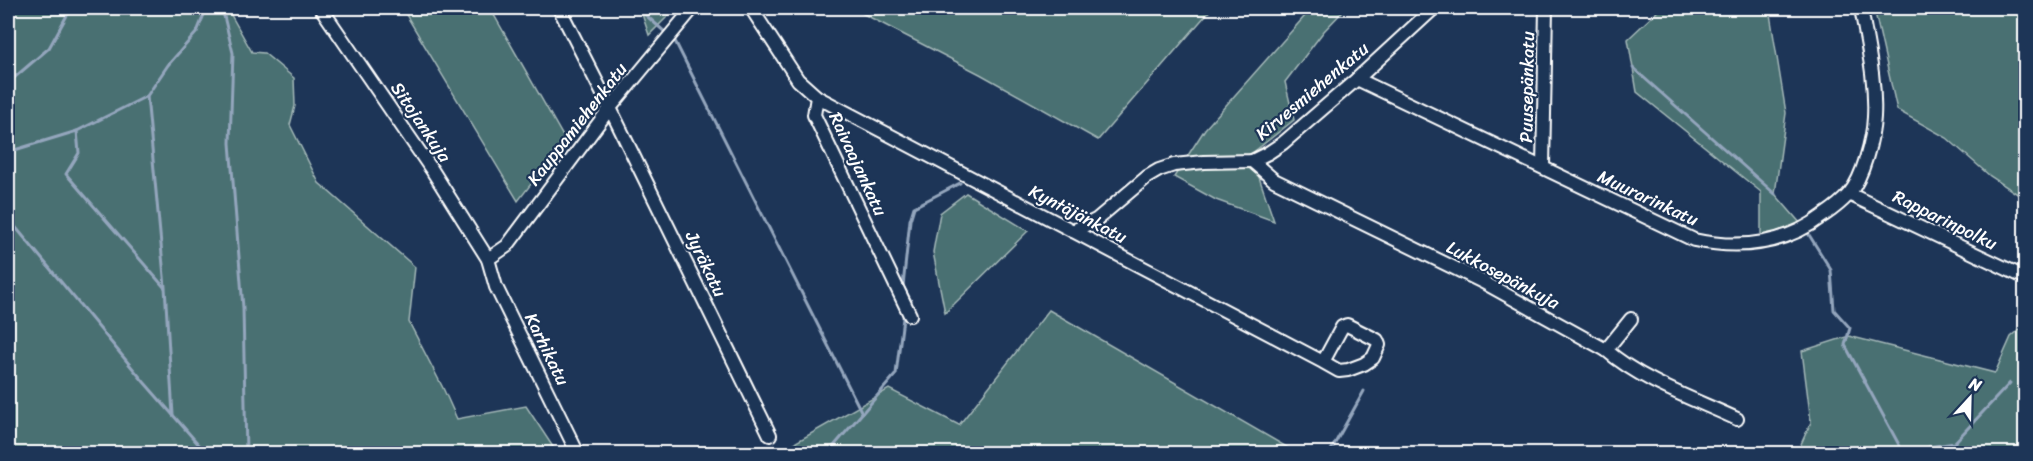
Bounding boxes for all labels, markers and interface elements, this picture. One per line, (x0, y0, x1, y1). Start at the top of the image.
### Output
street label: Puusepänkatu (1510, 31, 1544, 143)
street label: Kirvesmiehenkatu (1248, 33, 1377, 149)
street label: Kauppamiehenkatu (518, 55, 636, 193)
street label: Sitojankuja (382, 75, 461, 170)
street label: Raivaajankatu (820, 106, 896, 222)
street label: Muurarinkatu (1592, 161, 1704, 236)
street label: Kyntäjänkatu (1023, 175, 1133, 253)
street label: Rapparinpolku (1887, 181, 2003, 259)
street label: Jyräkatu (676, 224, 736, 303)
street label: Lukkosepänkuja (1440, 232, 1566, 319)
street label: Karhikatu (516, 307, 579, 391)
north arrow (1940, 368, 2000, 428)
text: N (1964, 369, 1987, 400)

